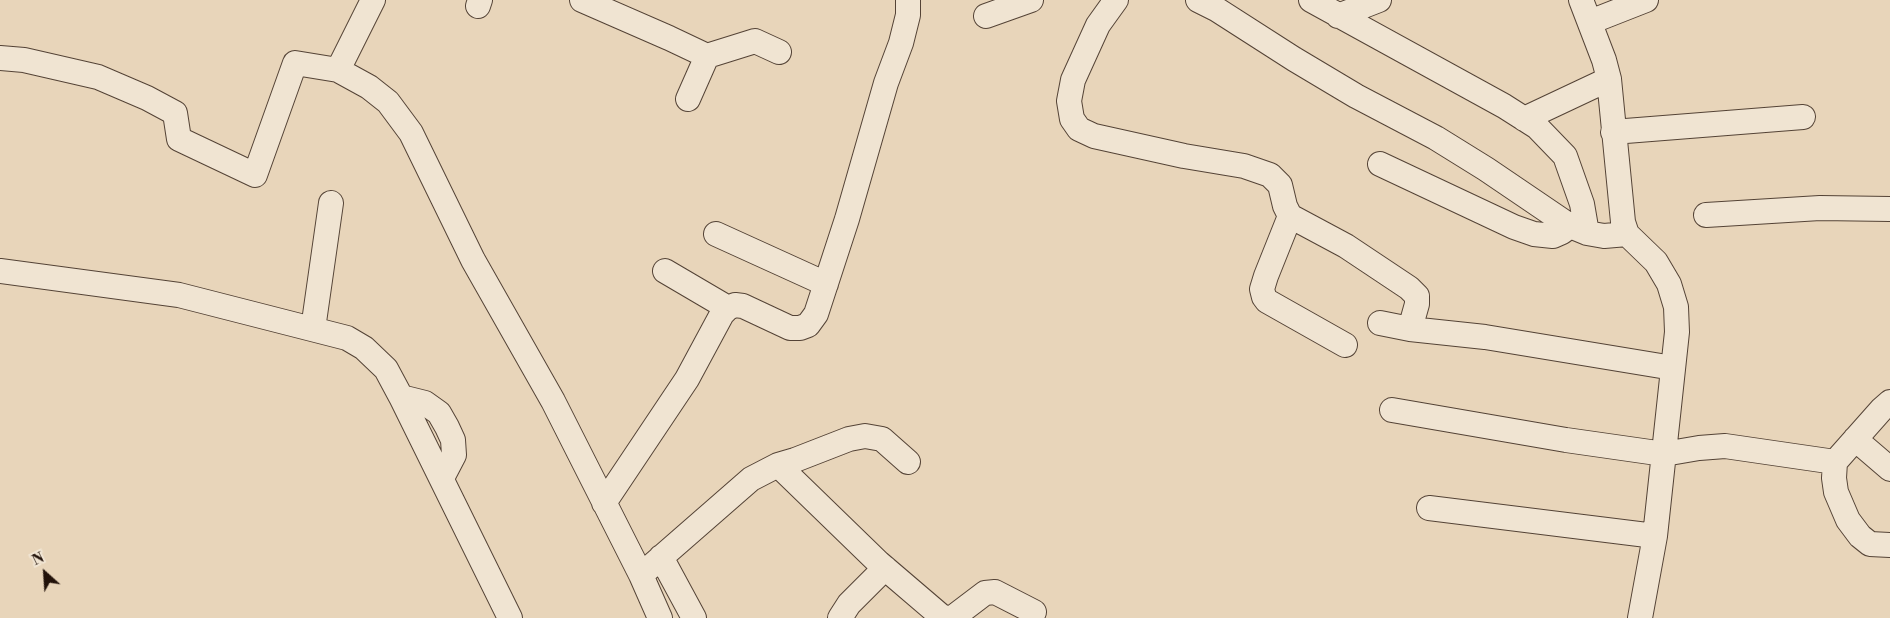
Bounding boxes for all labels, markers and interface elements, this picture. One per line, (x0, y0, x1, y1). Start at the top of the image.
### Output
north arrow (20, 548, 70, 598)
text: N (29, 549, 47, 570)

